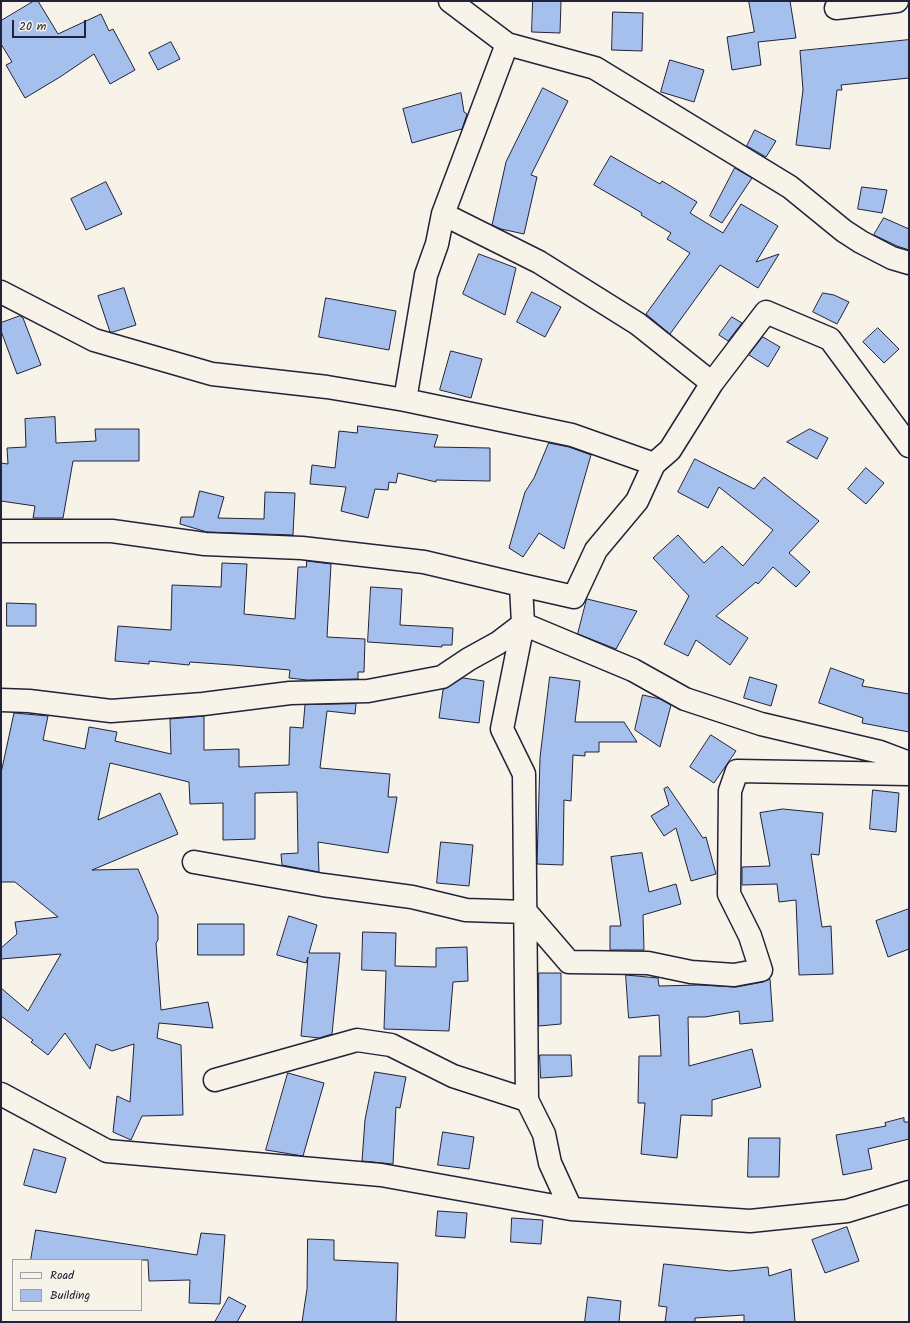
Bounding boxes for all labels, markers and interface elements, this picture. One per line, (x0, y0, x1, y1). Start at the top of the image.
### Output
scale bar (14, 12, 88, 38)
text: 20 m (19, 17, 46, 36)
legend (12, 1259, 142, 1311)
text: Road (50, 1266, 74, 1285)
text: Building (50, 1286, 90, 1305)

